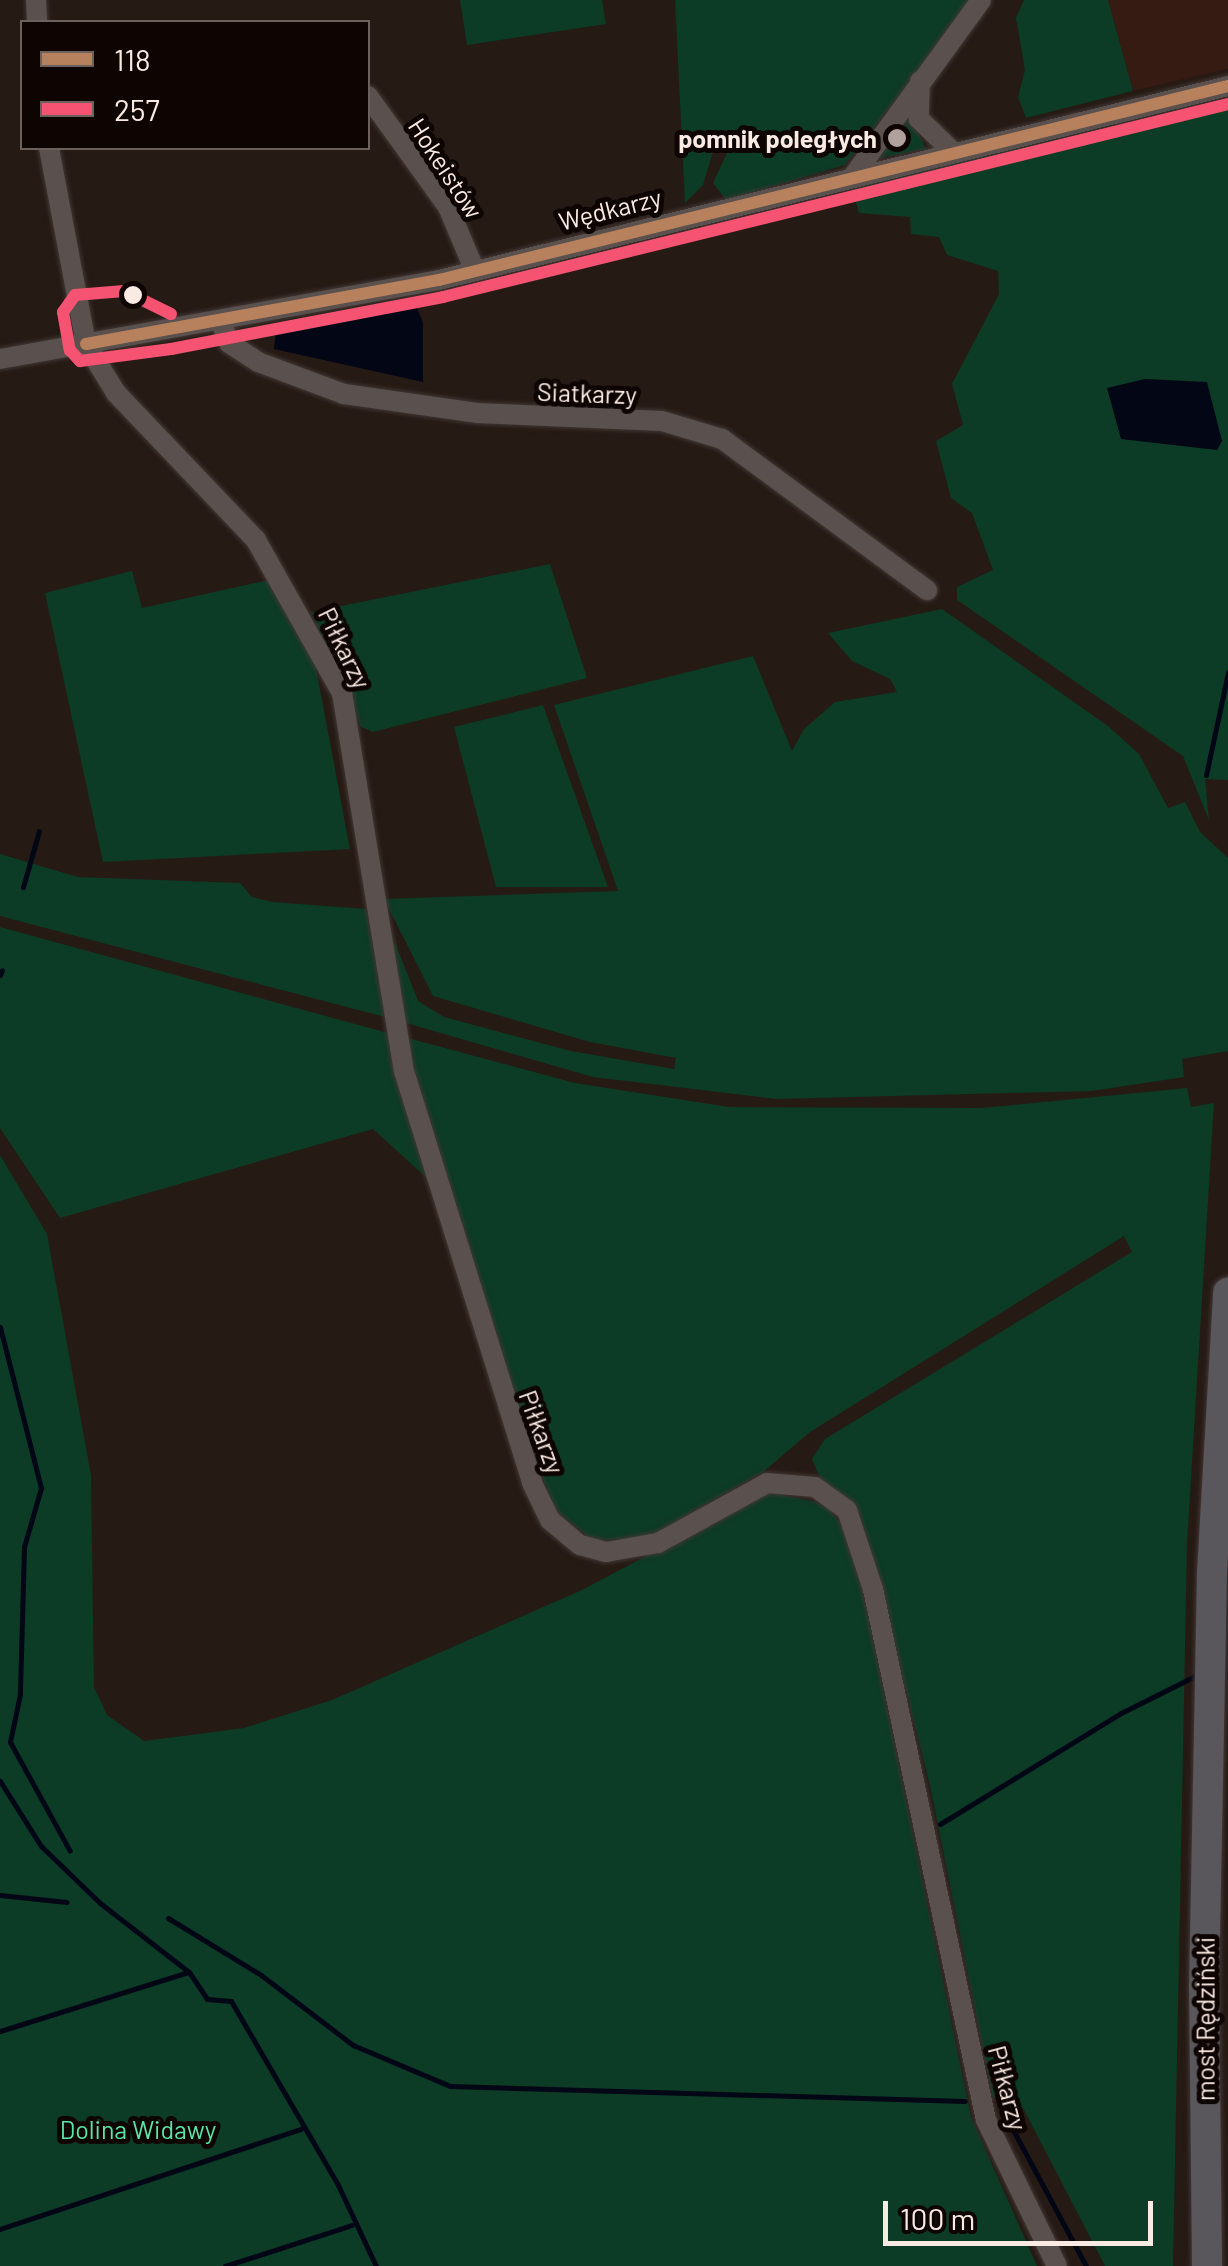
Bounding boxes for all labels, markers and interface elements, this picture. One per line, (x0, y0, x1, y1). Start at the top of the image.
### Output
legend (20, 20, 370, 150)
text: 118 (114, 41, 151, 77)
text: 257 (114, 91, 160, 127)
street label: Hokeistów (403, 112, 489, 224)
place label: pomnik poległych (678, 123, 877, 153)
marker: pomnik poległych (886, 127, 908, 149)
street label: Wędkarzy (556, 182, 664, 236)
unlabelled marker (123, 285, 143, 305)
street label: Siatkarzy (537, 376, 637, 410)
street label: Piłkarzy (313, 602, 377, 694)
street label: Piłkarzy (513, 1386, 571, 1478)
street label: most Rędziński (1190, 1937, 1220, 2101)
street label: Piłkarzy (982, 2042, 1034, 2134)
park label: Dolina Widawy (60, 2114, 216, 2144)
scale bar (888, 2181, 1158, 2243)
text: 100 m (900, 2200, 975, 2236)

